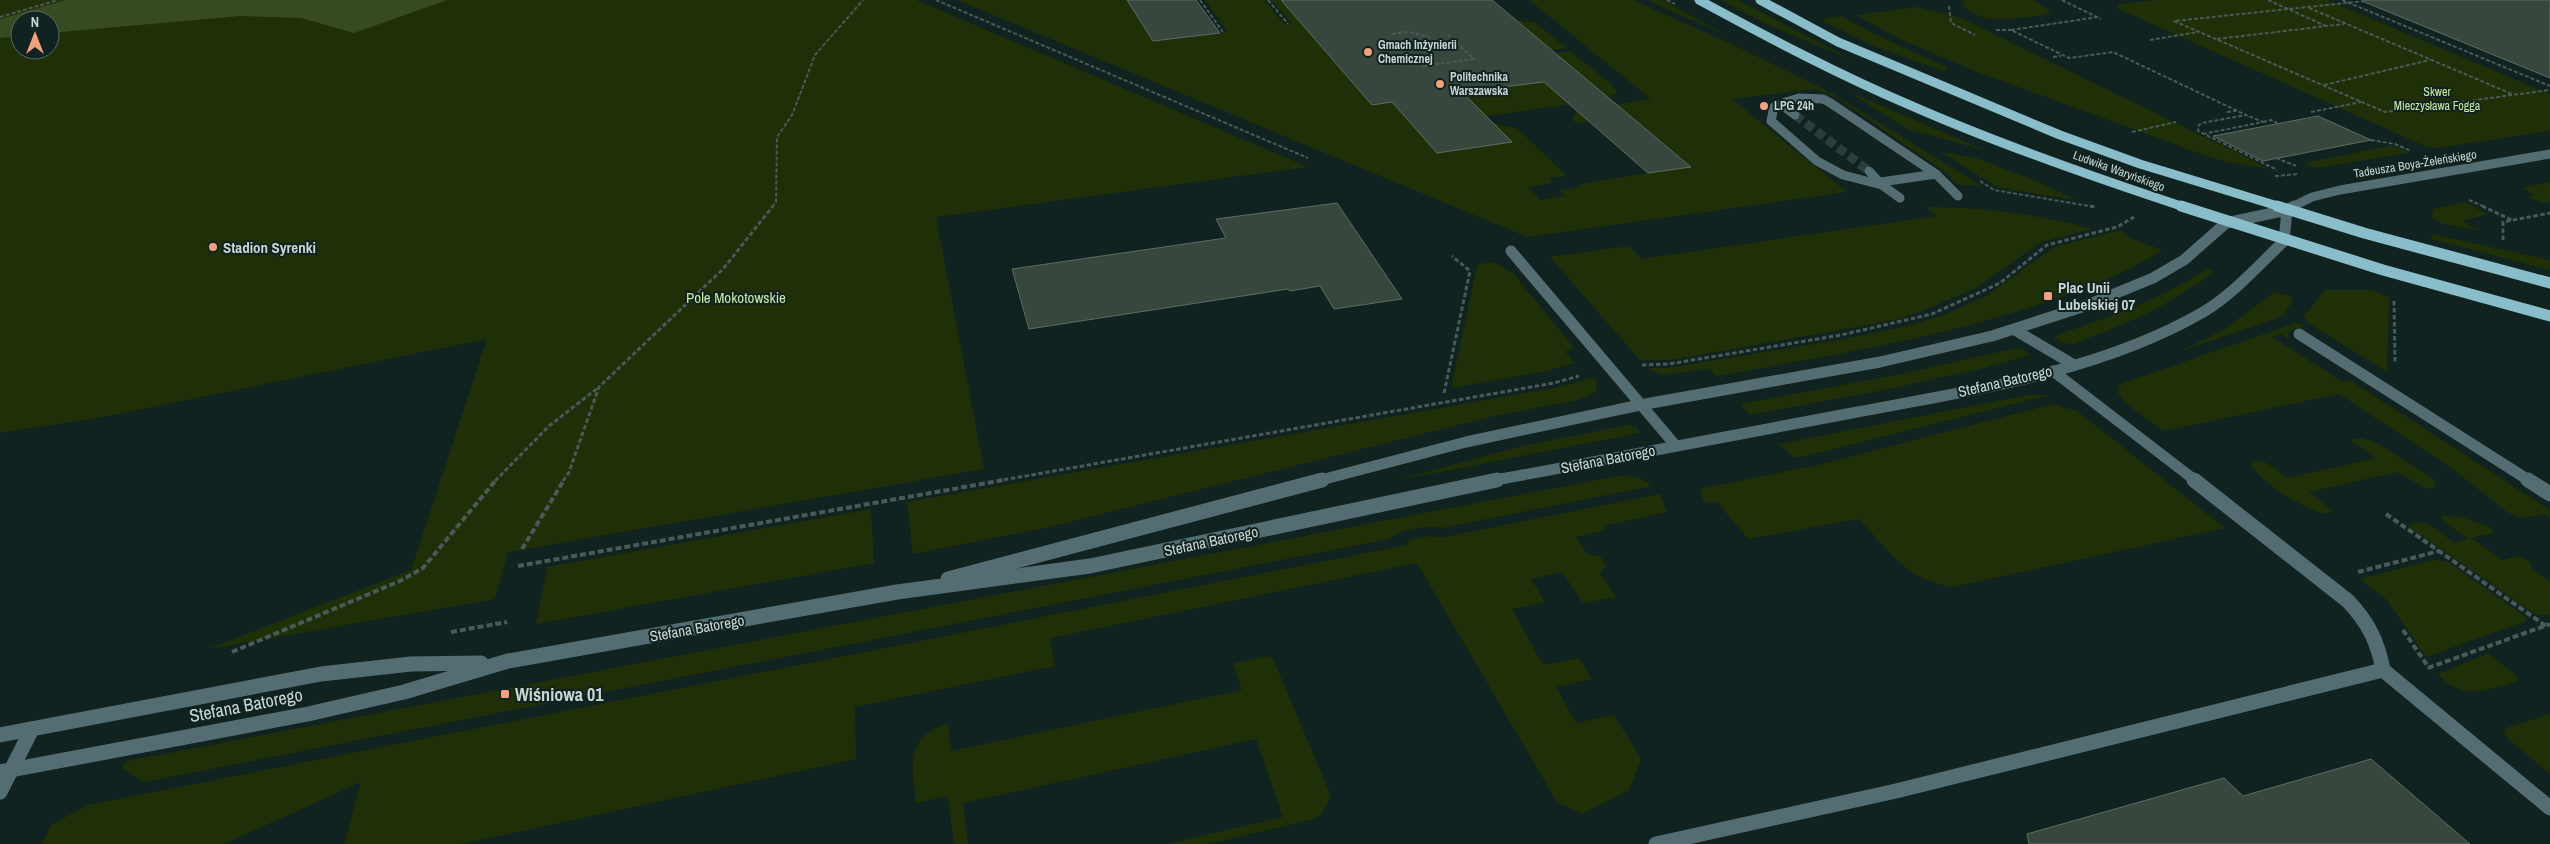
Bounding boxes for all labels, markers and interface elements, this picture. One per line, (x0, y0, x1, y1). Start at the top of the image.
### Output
north arrow (10, 10, 60, 60)
text: N (31, 13, 39, 31)
place label: Gmach Inżynierii Chemicznej (1378, 37, 1457, 67)
marker: Gmach Inżynierii Chemicznej (1362, 46, 1374, 58)
place label: Politechnika Warszawska (1450, 69, 1509, 99)
marker: Politechnika Warszawska (1434, 78, 1446, 90)
park label: Skwer Mieczysława Fogga (2394, 84, 2481, 114)
place label: LPG 24h (1774, 98, 1814, 114)
marker: LPG 24h (1758, 100, 1770, 112)
street label: Tadeusza Boya-Żeleńskiego (2352, 146, 2478, 182)
street label: Ludwika Waryńskiego (2071, 147, 2167, 195)
place label: Stadion Syrenki (223, 237, 316, 258)
marker: Stadion Syrenki (207, 241, 219, 253)
place label: Plac Unii Lubelskiej 07 (2058, 277, 2135, 315)
park label: Pole Mokotowskie (686, 287, 786, 308)
marker: Plac Unii Lubelskiej 07 (2042, 290, 2054, 302)
street label: Stefana Batorego (1956, 360, 2054, 402)
street label: Stefana Batorego (1559, 440, 1657, 478)
street label: Stefana Batorego (1162, 521, 1260, 561)
street label: Stefana Batorego (648, 609, 746, 647)
street label: Stefana Batorego (187, 682, 305, 728)
place label: Wiśniowa 01 (515, 682, 604, 707)
marker: Wiśniowa 01 (499, 688, 511, 700)

